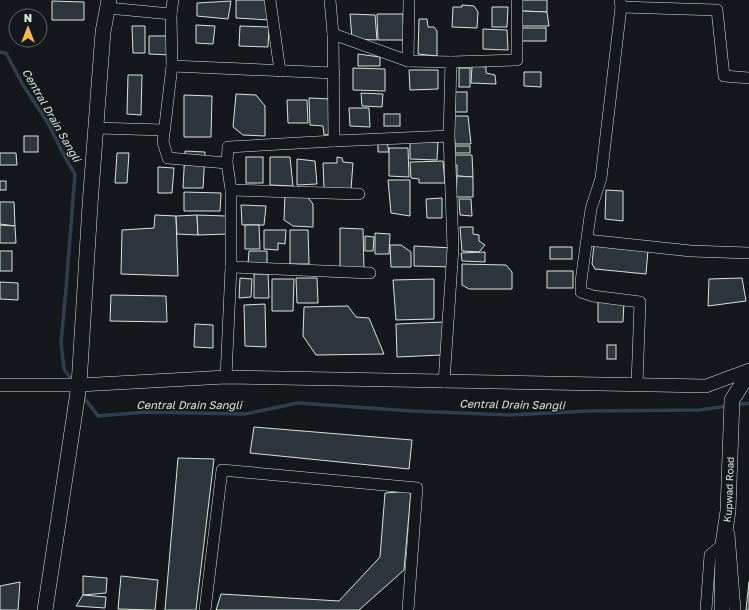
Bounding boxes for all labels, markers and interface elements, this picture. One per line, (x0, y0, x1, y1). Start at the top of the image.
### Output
north arrow (8, 8, 48, 48)
text: N (24, 11, 32, 24)
water label: Central Drain Sangli (19, 66, 85, 166)
water label: Central Drain Sangli (459, 397, 567, 412)
water label: Central Drain Sangli (136, 398, 244, 412)
street label: Kupwad Road (720, 456, 736, 523)

